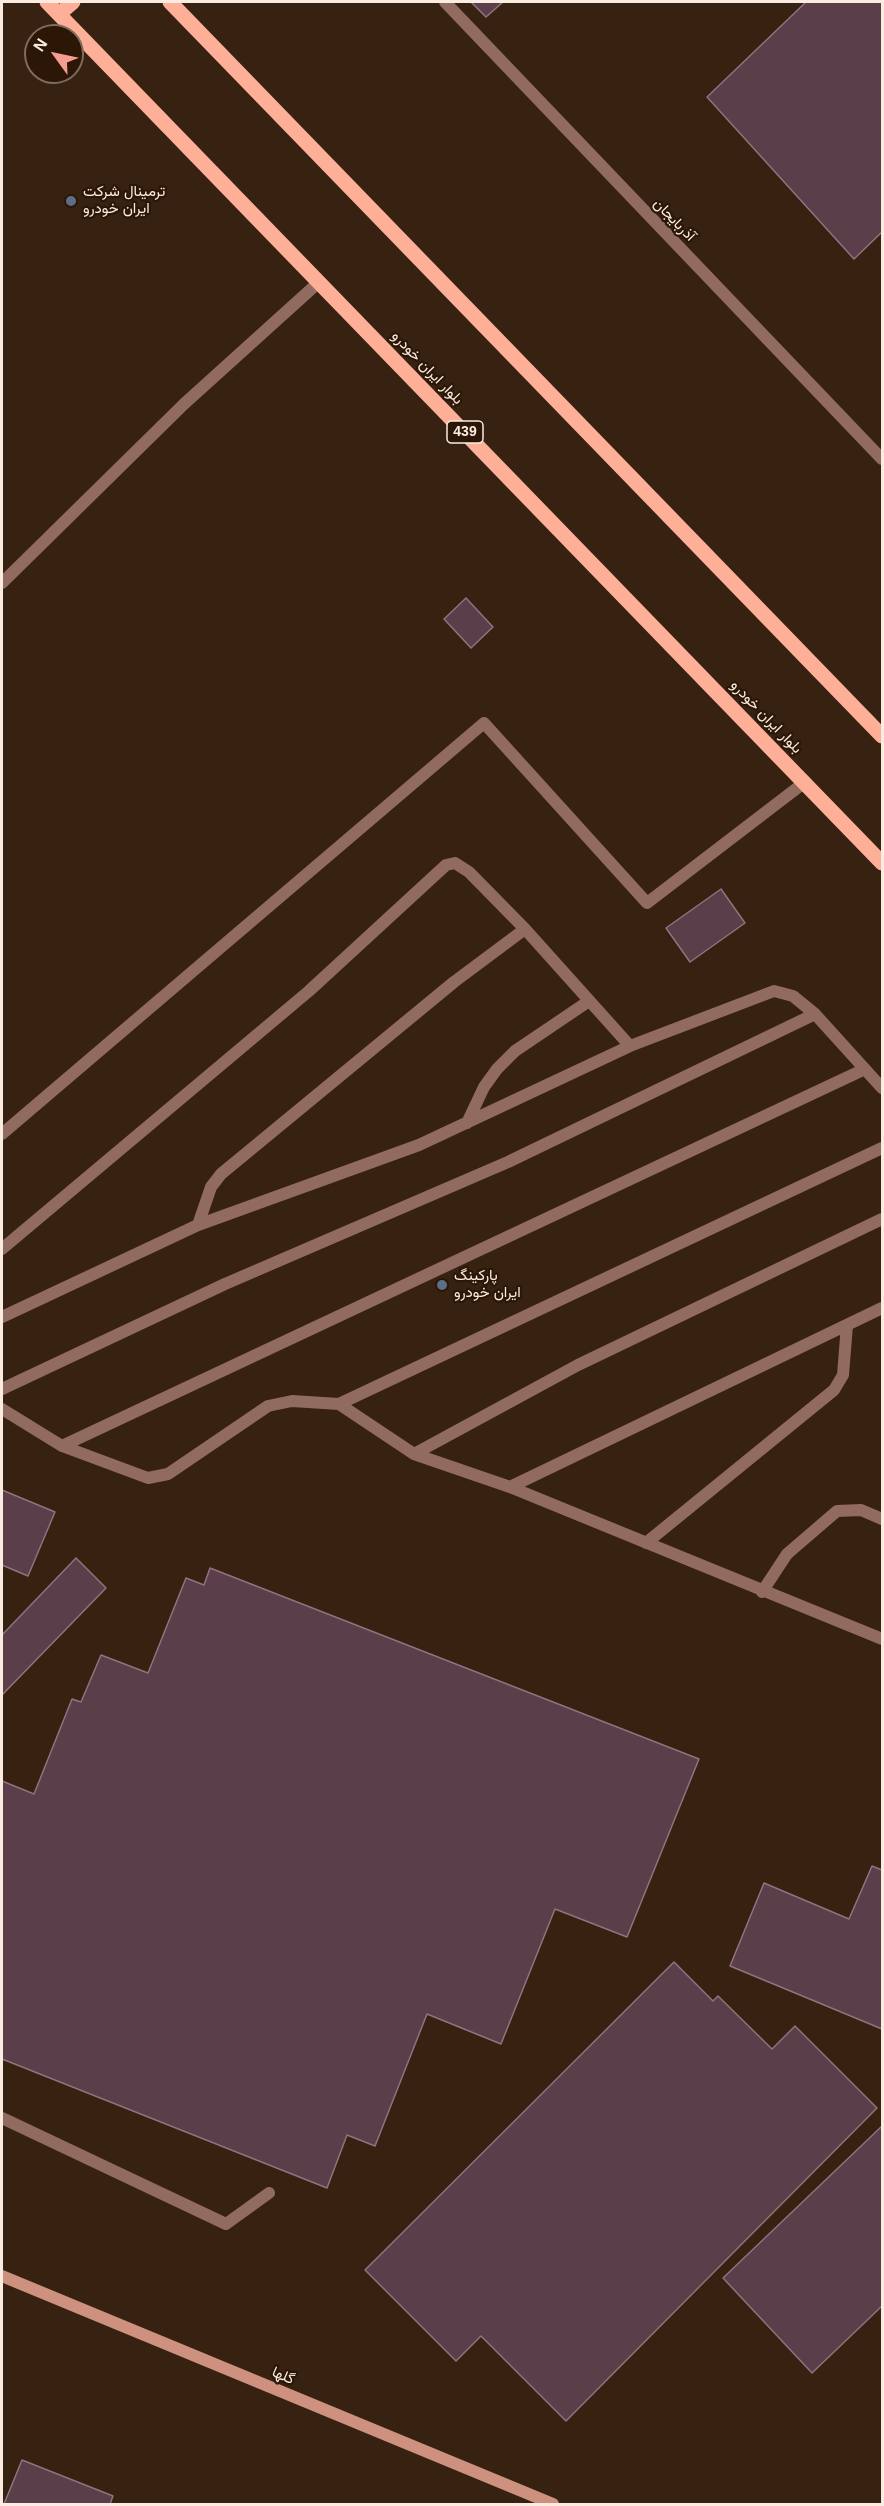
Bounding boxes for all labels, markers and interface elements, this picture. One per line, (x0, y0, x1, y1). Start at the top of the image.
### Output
north arrow (24, 24, 84, 84)
text: N (30, 36, 50, 54)
place label: ترمینال شرکت ایران خودرو (83, 183, 165, 218)
marker: ترمینال شرکت ایران خودرو (64, 194, 78, 208)
street label: آذربایجان (649, 195, 699, 245)
street label: بلوار ایران خودرو (387, 327, 467, 409)
road number: 439 (447, 421, 483, 443)
street label: بلوار ایران خودرو (726, 676, 806, 758)
place label: پارکینگ ایران خودرو (454, 1267, 521, 1302)
marker: پارکینگ ایران خودرو (435, 1278, 449, 1292)
street label: گلها (269, 2363, 297, 2389)

